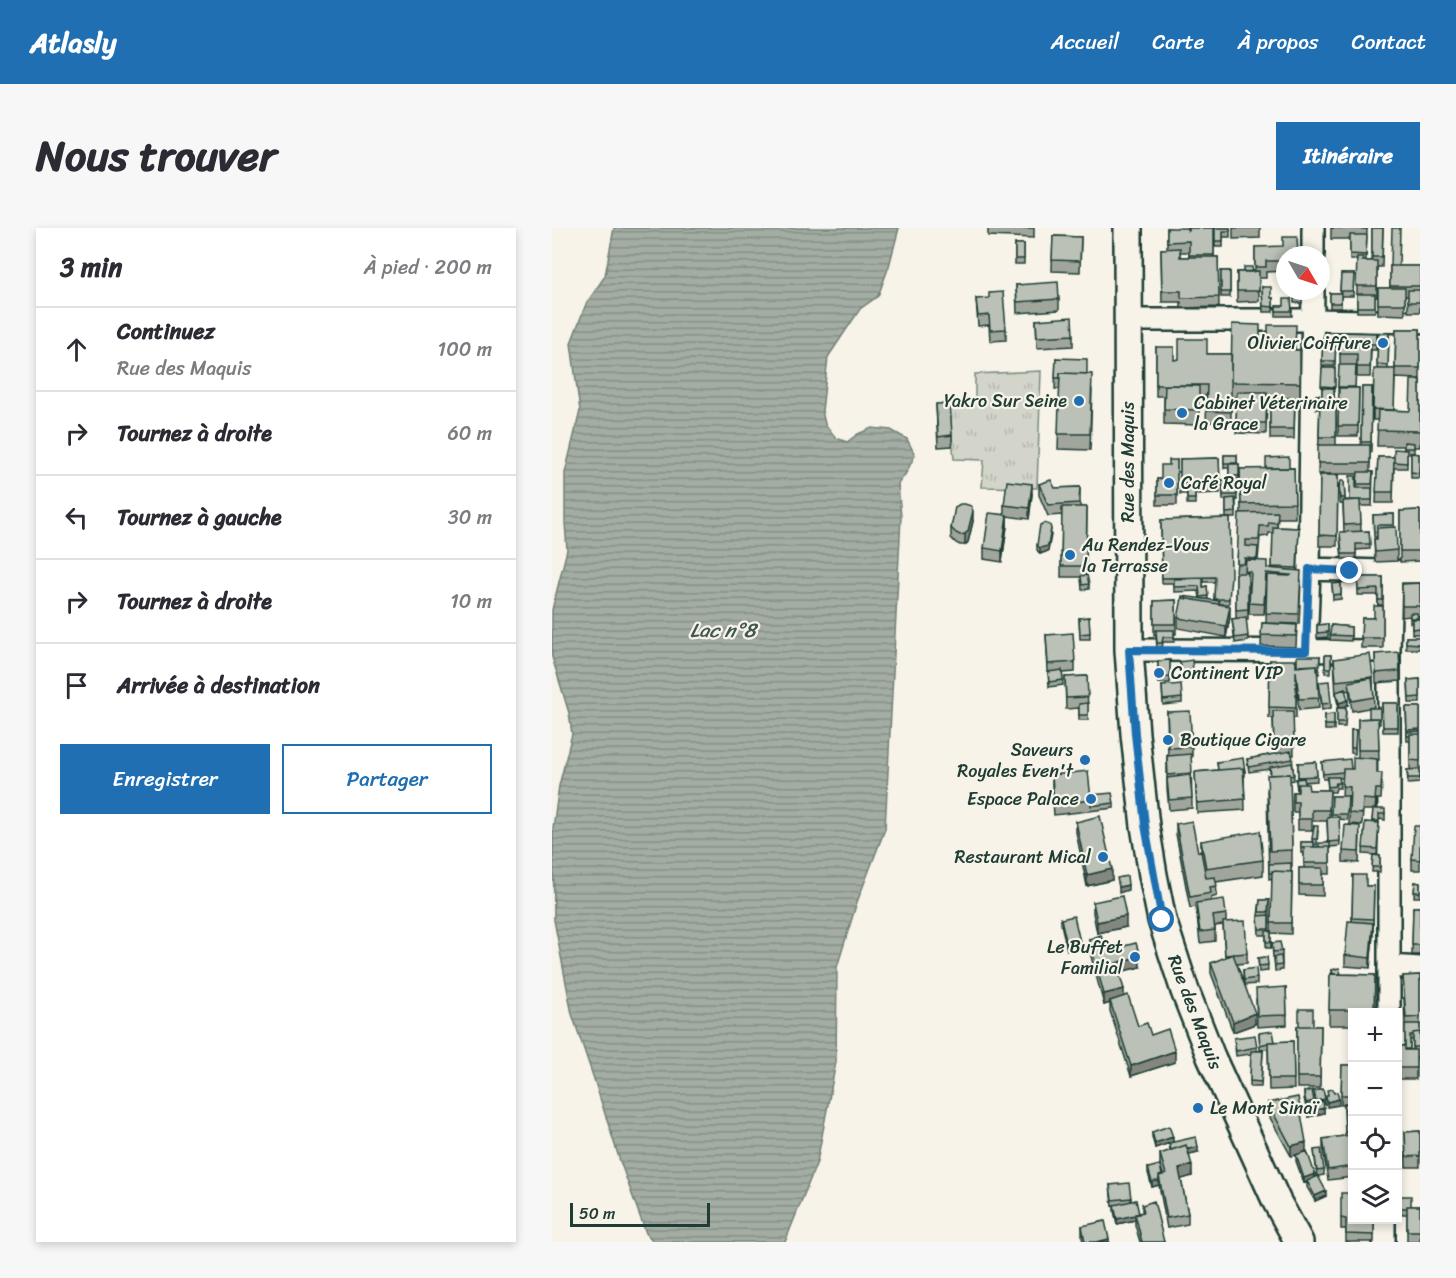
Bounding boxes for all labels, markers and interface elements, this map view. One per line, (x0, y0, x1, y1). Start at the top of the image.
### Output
text: Atlasly (30, 18, 117, 67)
text: Accueil (1051, 23, 1119, 61)
text: Carte (1152, 23, 1205, 61)
text: À propos (1238, 23, 1319, 61)
text: Contact (1352, 23, 1426, 61)
text: Nous trouver (36, 119, 276, 193)
button: Itinéraire (1276, 122, 1420, 190)
text: 3 min (60, 244, 122, 290)
north arrow (1276, 246, 1330, 300)
text: À pied · 200 m (364, 250, 492, 285)
text: Continuez (117, 312, 215, 351)
place label: Olivier Coiffure (1248, 327, 1371, 359)
text: 100 m (438, 332, 492, 367)
icon: ahead (60, 333, 93, 366)
marker: Olivier Coiffure (1376, 336, 1390, 350)
text: Rue des Maquis (117, 351, 251, 386)
place label: Yakro Sur Seine (944, 385, 1067, 417)
place label: Cabinet Véterinaire la Grace (1194, 387, 1348, 440)
marker: Yakro Sur Seine (1072, 394, 1086, 408)
street label: Rue des Maquis (1112, 401, 1144, 523)
marker: Cabinet Véterinaire la Grace (1175, 406, 1189, 420)
text: Tournez à droite (117, 414, 272, 453)
text: 60 m (447, 416, 492, 451)
icon: right (60, 417, 93, 450)
place label: Café Royal (1181, 467, 1268, 499)
marker: Café Royal (1162, 476, 1176, 490)
text: Tournez à gauche (117, 498, 282, 537)
text: 30 m (448, 500, 492, 535)
icon: left (60, 501, 93, 534)
place label: Au Rendez-Vous la Terrasse (1081, 529, 1210, 582)
marker: Au Rendez-Vous la Terrasse (1063, 548, 1077, 562)
route end (1336, 557, 1362, 583)
text: Tournez à droite (117, 582, 272, 621)
text: 10 m (450, 584, 492, 619)
icon: right (60, 585, 93, 618)
water label: Lac n°8 (690, 613, 759, 648)
place label: Continent VIP (1171, 657, 1283, 689)
text: Arrivée à destination (117, 666, 320, 705)
marker: Continent VIP (1152, 666, 1166, 680)
icon: arrive (60, 669, 93, 702)
place label: Boutique Cigare (1180, 724, 1306, 756)
marker: Boutique Cigare (1161, 733, 1175, 747)
place label: Saveurs Royales Even't (957, 734, 1074, 787)
button: Enregistrer (60, 744, 270, 814)
button: Partager (282, 744, 492, 814)
marker: Saveurs Royales Even't (1078, 753, 1092, 767)
place label: Espace Palace (967, 783, 1079, 815)
marker: Espace Palace (1084, 792, 1098, 806)
place label: Restaurant Mical (955, 841, 1092, 873)
marker: Restaurant Mical (1096, 850, 1110, 864)
route start (1148, 906, 1174, 932)
place label: Le Buffet Familial (1047, 931, 1124, 984)
marker: Le Buffet Familial (1128, 950, 1142, 964)
street label: Rue des Maquis (1158, 950, 1232, 1075)
map controls (1348, 1008, 1402, 1224)
button: + (1348, 1008, 1402, 1062)
button: − (1348, 1062, 1402, 1116)
place label: Le Mont Sinaï (1210, 1092, 1320, 1124)
marker: Le Mont Sinaï (1191, 1101, 1205, 1115)
button: locate (1348, 1116, 1402, 1170)
button: layers (1348, 1170, 1402, 1224)
text: 50 m (579, 1199, 615, 1228)
scale bar (570, 1200, 710, 1228)

